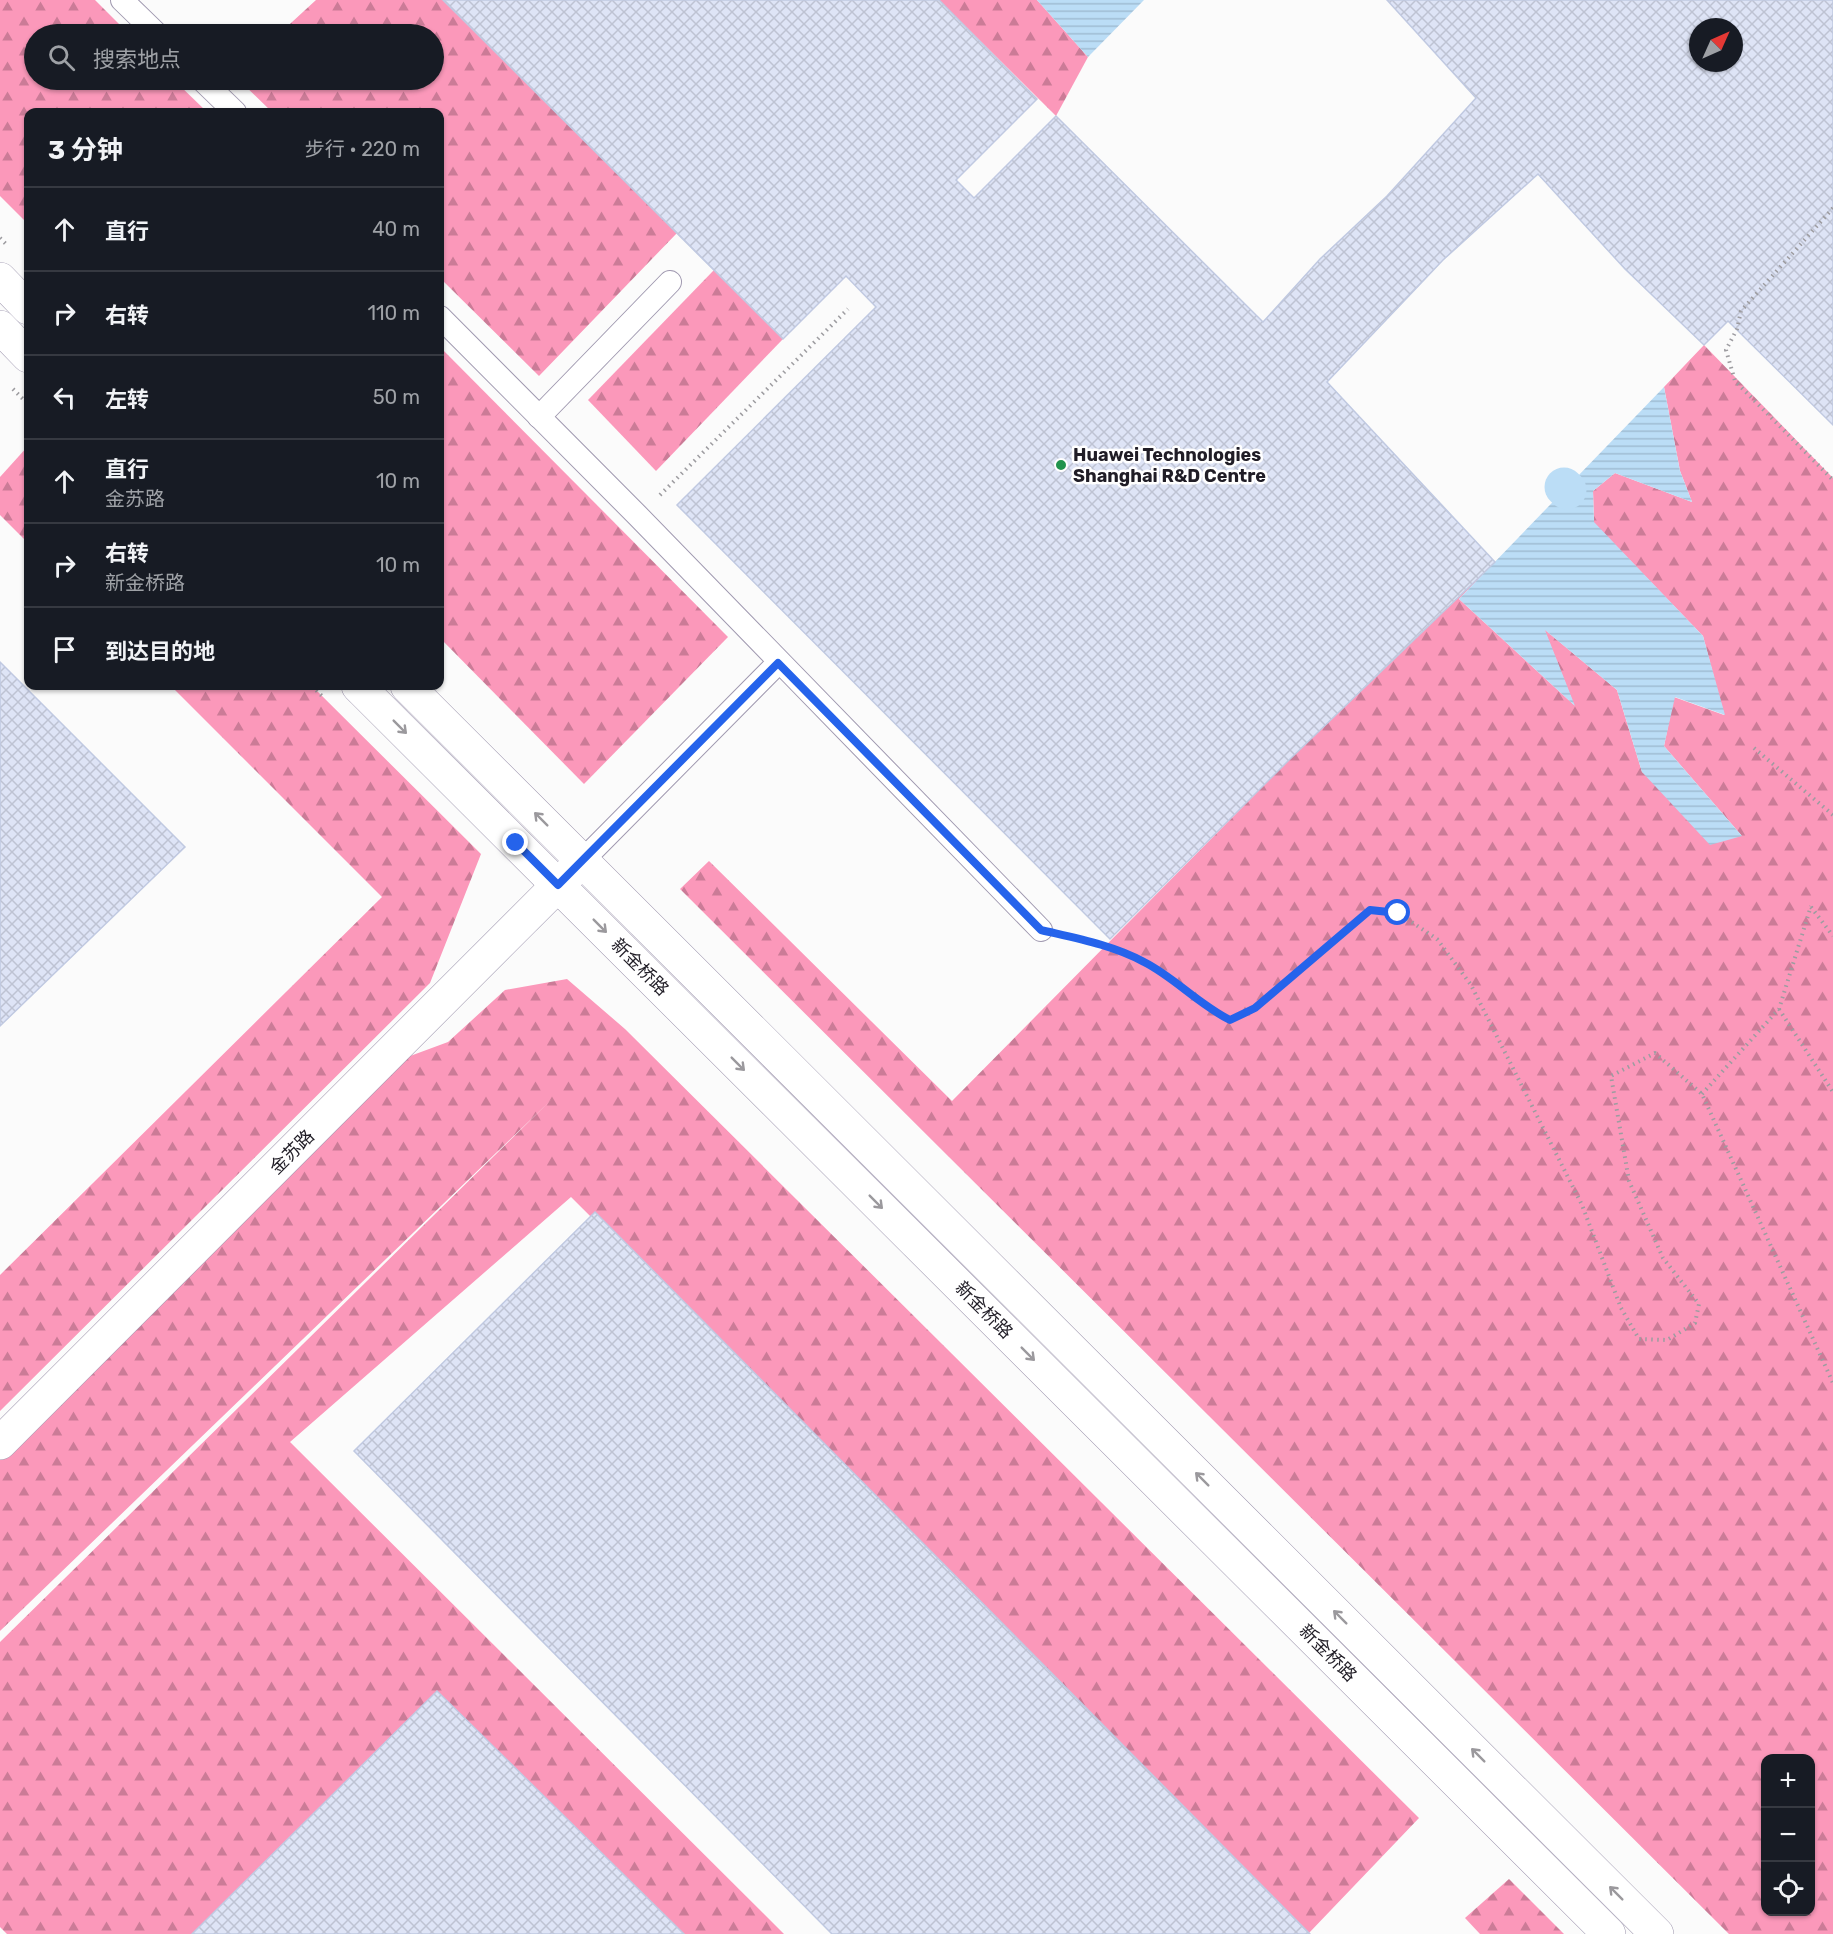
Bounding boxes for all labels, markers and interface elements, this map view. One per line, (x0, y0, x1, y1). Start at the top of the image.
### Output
north arrow (1689, 18, 1743, 72)
search box (24, 24, 444, 90)
icon: search (45, 41, 78, 74)
text: 搜索地点 (93, 46, 181, 73)
text: 3 分钟 (48, 135, 123, 166)
text: 步行 · 220 m (305, 137, 420, 161)
icon: ahead (48, 213, 81, 246)
text: 40 m (372, 217, 420, 241)
text: 直行 (105, 218, 149, 245)
icon: right (48, 297, 81, 330)
text: 110 m (368, 301, 420, 325)
text: 右转 (105, 302, 149, 329)
icon: left (48, 381, 81, 414)
text: 50 m (373, 385, 420, 409)
text: 左转 (105, 386, 149, 413)
place label: Huawei Technologies Shanghai R&D Centre (1073, 444, 1266, 487)
text: 直行 (105, 456, 149, 483)
marker: Huawei Technologies Shanghai R&D Centre (1054, 458, 1068, 472)
icon: ahead (48, 465, 81, 498)
text: 10 m (376, 469, 420, 493)
text: 金苏路 (105, 487, 165, 511)
text: 右转 (105, 540, 149, 567)
icon: right (48, 549, 81, 582)
text: 10 m (376, 553, 420, 577)
text: 新金桥路 (105, 571, 185, 595)
icon: arrive (48, 633, 81, 666)
text: 到达目的地 (105, 638, 215, 665)
one-way arrow (392, 719, 407, 734)
one-way arrow (534, 812, 549, 826)
route end (502, 829, 528, 855)
route start (1384, 899, 1410, 925)
one-way arrow (592, 919, 607, 934)
street label: 新金桥路 (607, 934, 673, 1000)
one-way arrow (730, 1057, 745, 1072)
street label: 金苏路 (265, 1125, 319, 1179)
one-way arrow (868, 1195, 883, 1209)
street label: 新金桥路 (951, 1277, 1017, 1343)
one-way arrow (1021, 1347, 1036, 1362)
one-way arrow (1195, 1472, 1210, 1487)
one-way arrow (1333, 1609, 1347, 1624)
street label: 新金桥路 (1295, 1620, 1361, 1686)
one-way arrow (1470, 1747, 1485, 1762)
map controls (1761, 1754, 1815, 1916)
button: + (1761, 1754, 1815, 1808)
button: − (1761, 1808, 1815, 1862)
button: locate (1761, 1862, 1815, 1916)
one-way arrow (1608, 1885, 1623, 1900)

